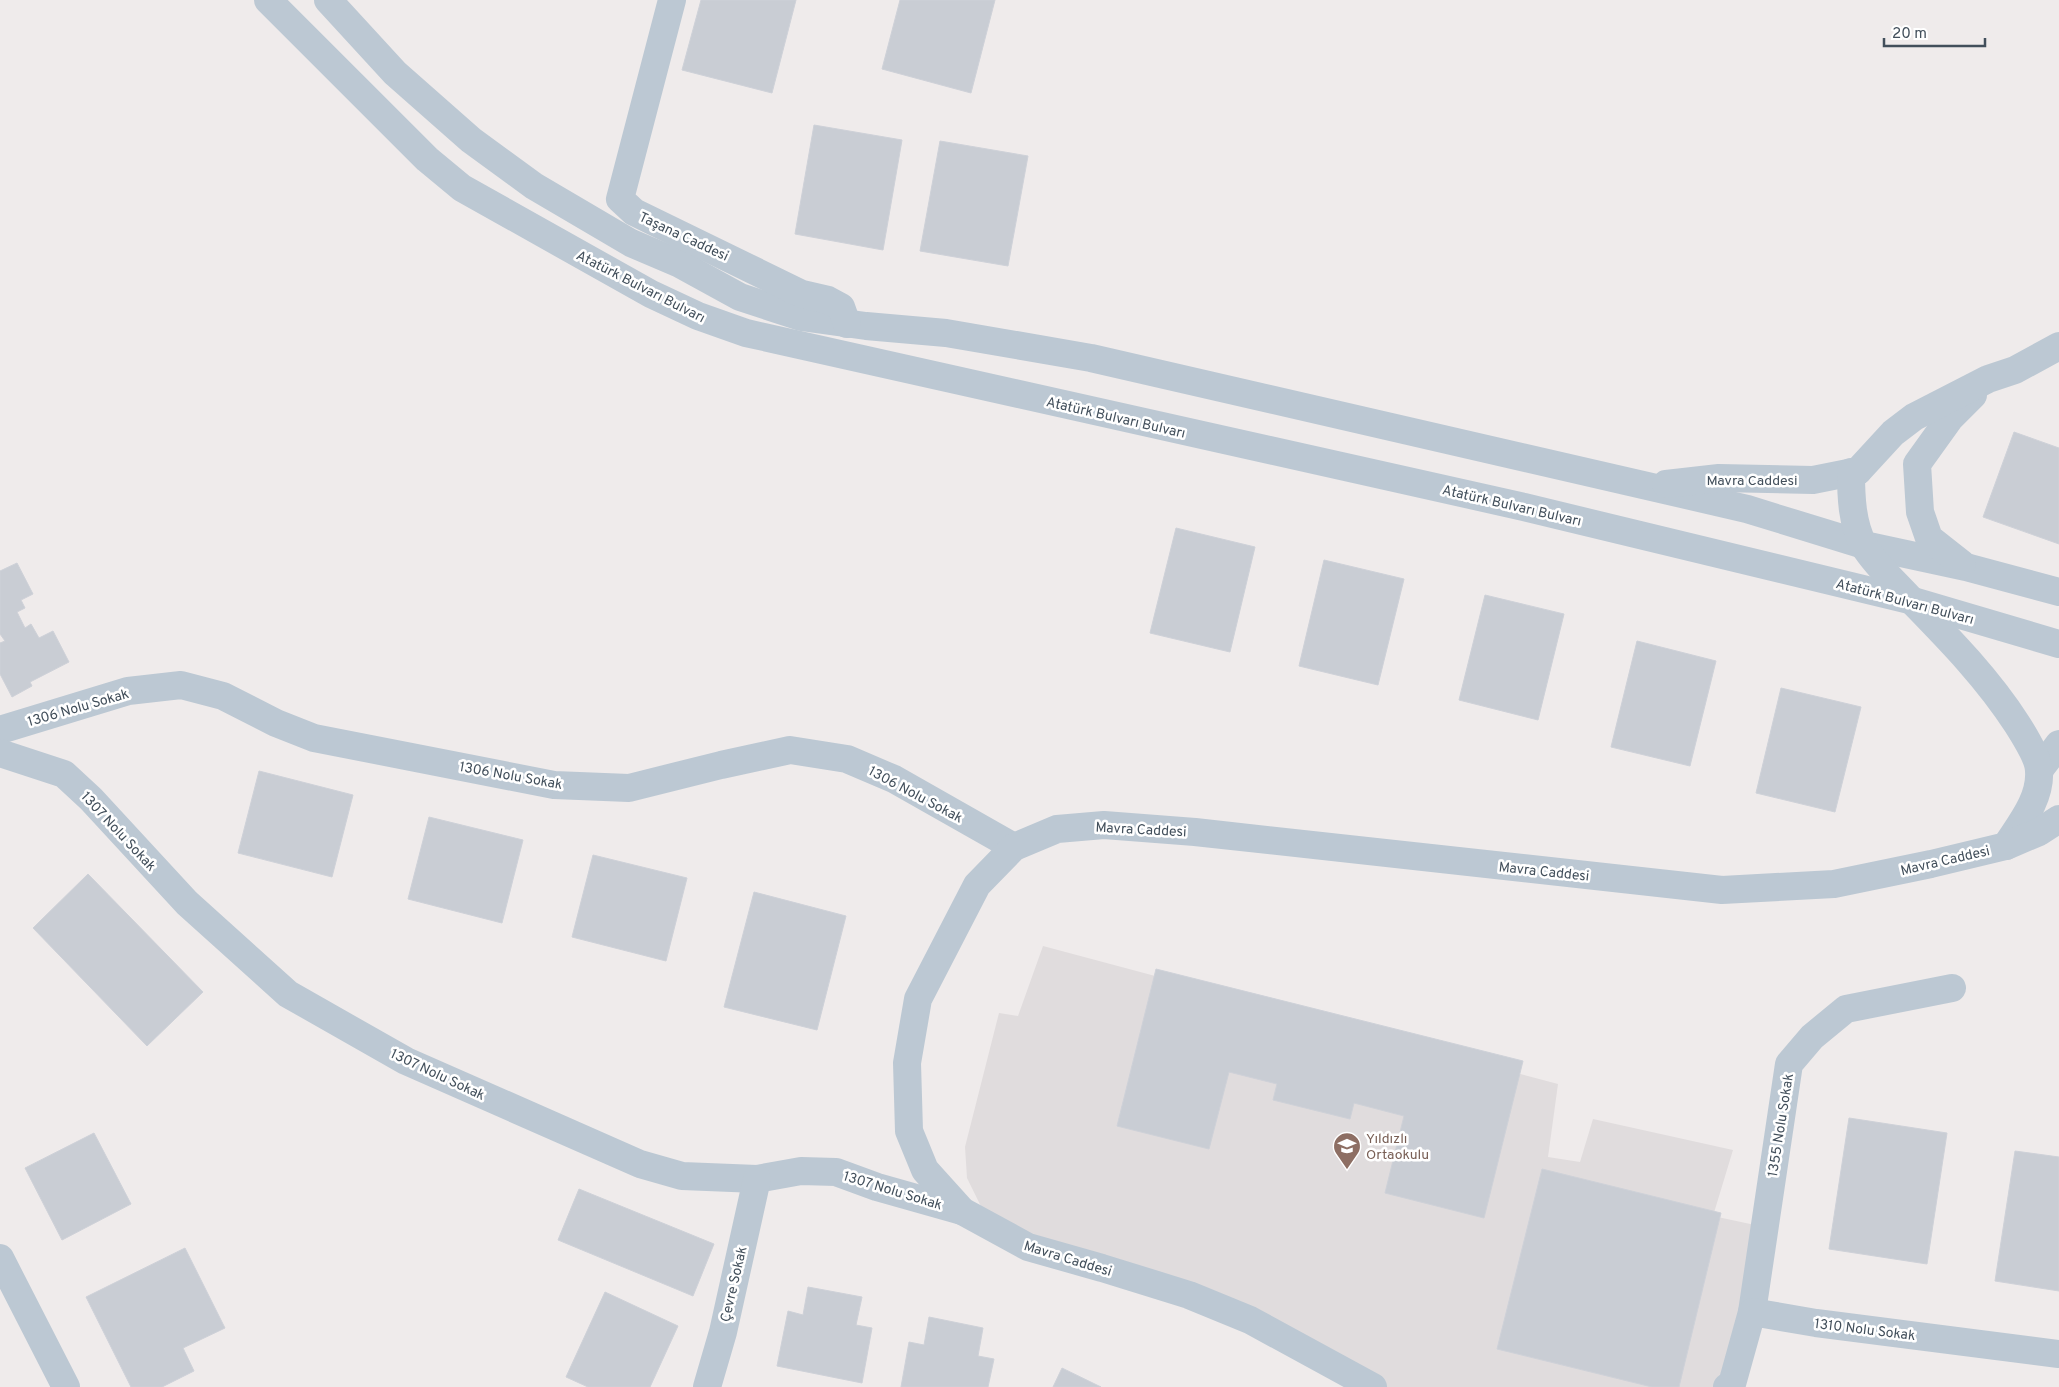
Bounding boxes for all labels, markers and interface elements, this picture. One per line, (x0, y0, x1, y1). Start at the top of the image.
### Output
scale bar (1884, 15, 1985, 47)
text: 20 m (1892, 25, 1927, 44)
street label: Taşana Caddesi (636, 209, 731, 266)
street label: Atatürk Bulvarı Bulvarı (573, 247, 708, 327)
street label: Atatürk Bulvarı Bulvarı (1044, 394, 1187, 443)
street label: Mavra Caddesi (1706, 473, 1798, 490)
street label: Atatürk Bulvarı Bulvarı (1440, 482, 1583, 531)
street label: Atatürk Bulvarı Bulvarı (1834, 576, 1976, 629)
street label: 1306 Nolu Sokak (26, 686, 131, 731)
street label: 1306 Nolu Sokak (458, 759, 564, 794)
street label: 1306 Nolu Sokak (865, 763, 965, 827)
street label: 1307 Nolu Sokak (77, 789, 159, 875)
street label: Mavra Caddesi (1095, 820, 1187, 841)
street label: Mavra Caddesi (1899, 843, 1992, 880)
street label: Mavra Caddesi (1498, 859, 1590, 886)
street label: 1307 Nolu Sokak (387, 1046, 487, 1105)
street label: 1355 Nolu Sokak (1765, 1072, 1798, 1178)
school or university icon: Yıldızlı Ortaokulu (1332, 1131, 1362, 1170)
place label: Yıldızlı Ortaokulu (1366, 1131, 1429, 1164)
street label: 1307 Nolu Sokak (841, 1168, 944, 1215)
street label: Mavra Caddesi (1021, 1238, 1114, 1281)
street label: Çevre Sokak (717, 1245, 751, 1324)
street label: 1310 Nolu Sokak (1813, 1316, 1916, 1345)

